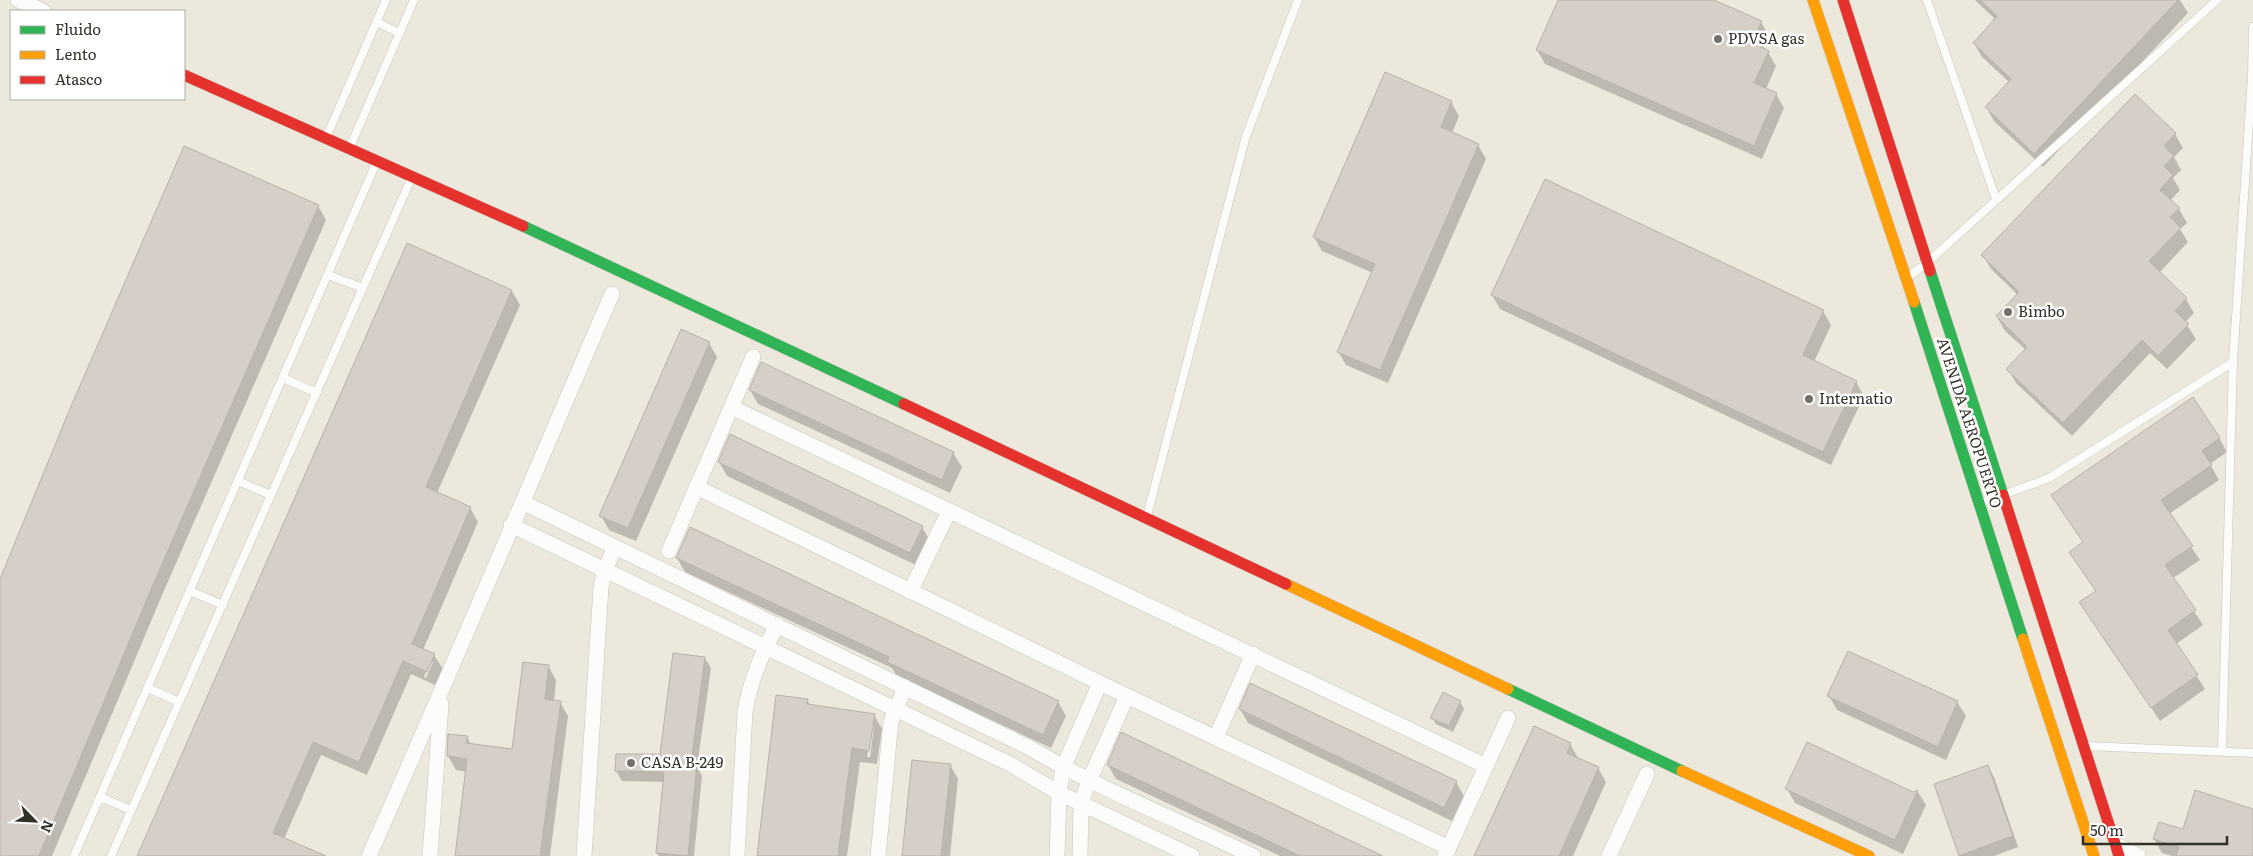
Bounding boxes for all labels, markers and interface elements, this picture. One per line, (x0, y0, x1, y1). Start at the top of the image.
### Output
legend (10, 10, 185, 100)
text: Fluido (55, 17, 101, 40)
place label: PDVSA gas (1728, 26, 1804, 49)
marker: PDVSA gas (1712, 33, 1724, 45)
text: Lento (55, 42, 97, 65)
text: Atasco (55, 67, 102, 90)
place label: Bimbo (2018, 299, 2065, 322)
marker: Bimbo (2002, 306, 2014, 318)
street label: AVENIDA AEROPUERTO (1932, 334, 2009, 511)
place label: Internatio (1819, 386, 1893, 409)
marker: Internatio (1803, 393, 1815, 405)
place label: CASA B-249 (641, 750, 723, 773)
marker: CASA B-249 (625, 757, 637, 769)
north arrow (10, 796, 60, 846)
scale bar (2083, 814, 2227, 846)
text: N (36, 817, 59, 836)
text: 50 m (2090, 818, 2124, 841)

